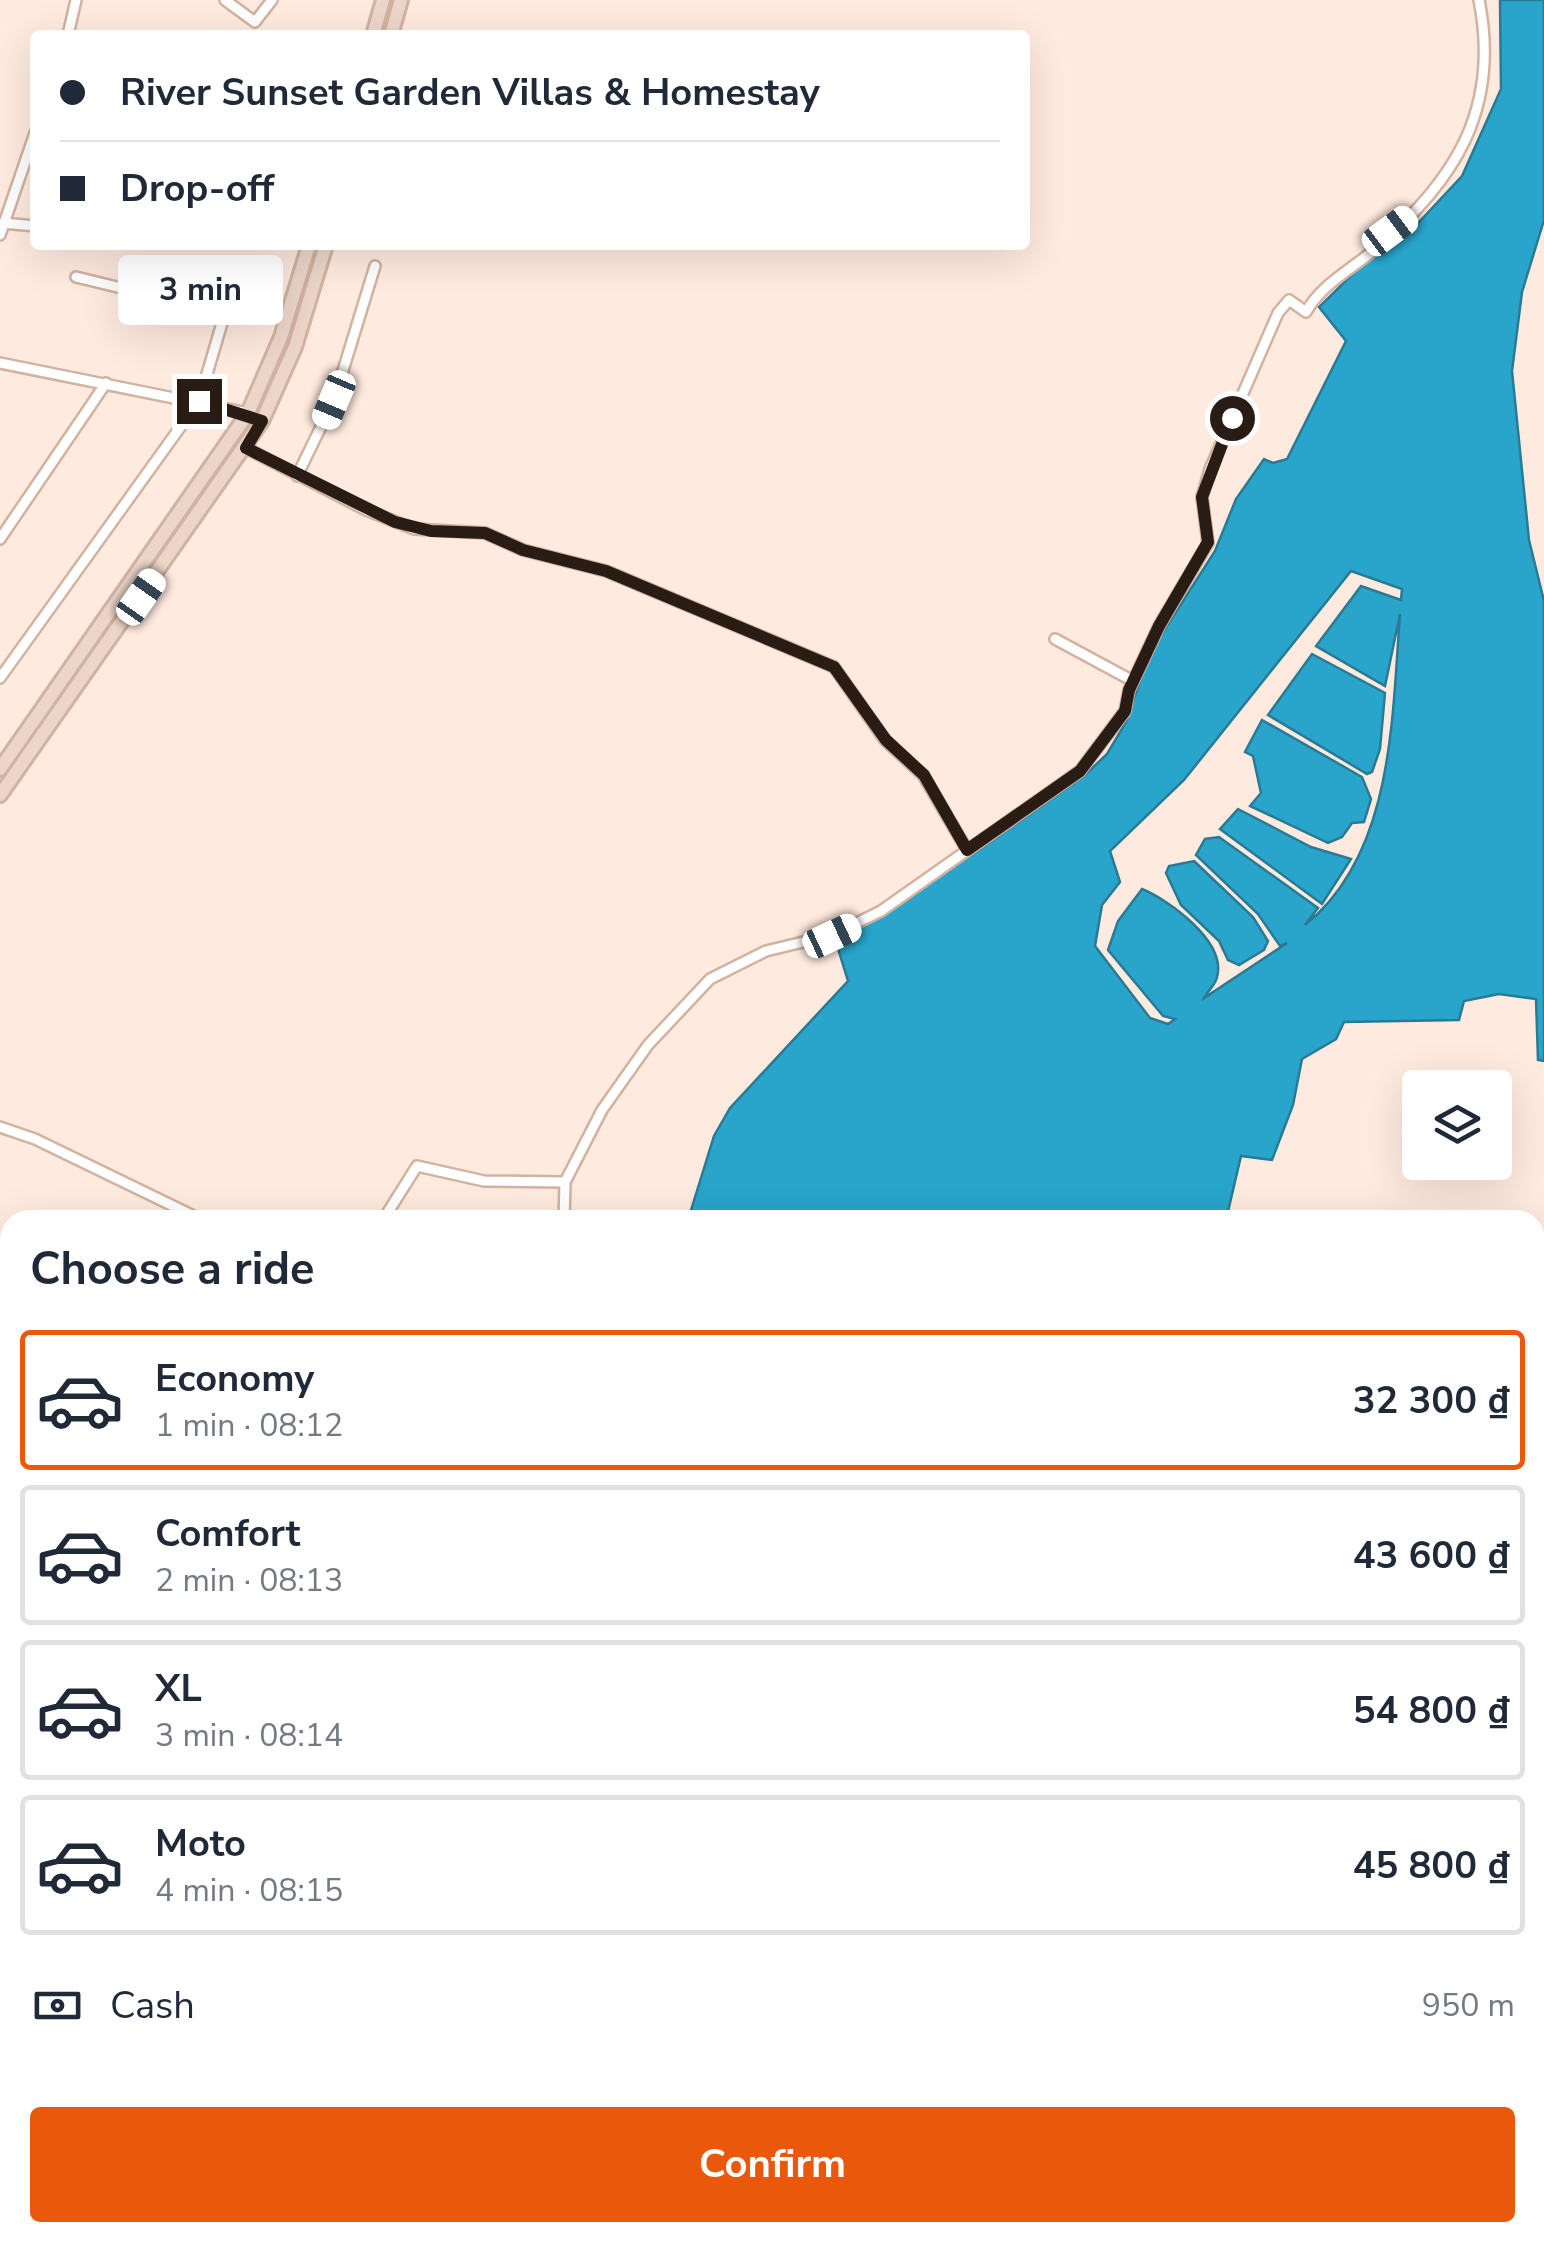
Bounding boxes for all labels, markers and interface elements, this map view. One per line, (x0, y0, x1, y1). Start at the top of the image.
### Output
text: River Sunset Garden Villas & Homestay (120, 67, 820, 118)
text: Drop-off (120, 163, 274, 214)
car (1357, 201, 1423, 261)
callout: 3 min (116, 256, 282, 326)
text: 3 min (159, 268, 242, 311)
car (308, 367, 360, 433)
route end (177, 379, 222, 424)
route start (1210, 396, 1255, 441)
car (112, 564, 170, 630)
car (798, 910, 866, 962)
map controls (1402, 1070, 1512, 1180)
button: layers (1402, 1070, 1512, 1180)
text: Choose a ride (30, 1239, 315, 1300)
text: Economy (155, 1353, 314, 1404)
icon: car (35, 1355, 125, 1445)
text: 32 300 ₫ (1353, 1375, 1510, 1426)
text: 1 min · 08:12 (155, 1404, 343, 1447)
text: Comfort (155, 1508, 300, 1559)
icon: car (35, 1510, 125, 1600)
text: 43 600 ₫ (1353, 1530, 1510, 1581)
text: 2 min · 08:13 (155, 1559, 343, 1602)
text: XL (155, 1663, 202, 1714)
icon: car (35, 1665, 125, 1755)
text: 54 800 ₫ (1353, 1685, 1510, 1736)
text: 3 min · 08:14 (155, 1714, 343, 1757)
text: Moto (155, 1818, 246, 1869)
icon: car (35, 1820, 125, 1910)
text: 45 800 ₫ (1353, 1840, 1510, 1891)
text: 4 min · 08:15 (155, 1869, 343, 1912)
icon: cash (30, 1978, 85, 2033)
text: Cash (110, 1980, 195, 2031)
text: 950 m (1422, 1984, 1515, 2027)
button: Confirm (30, 2107, 1515, 2222)

